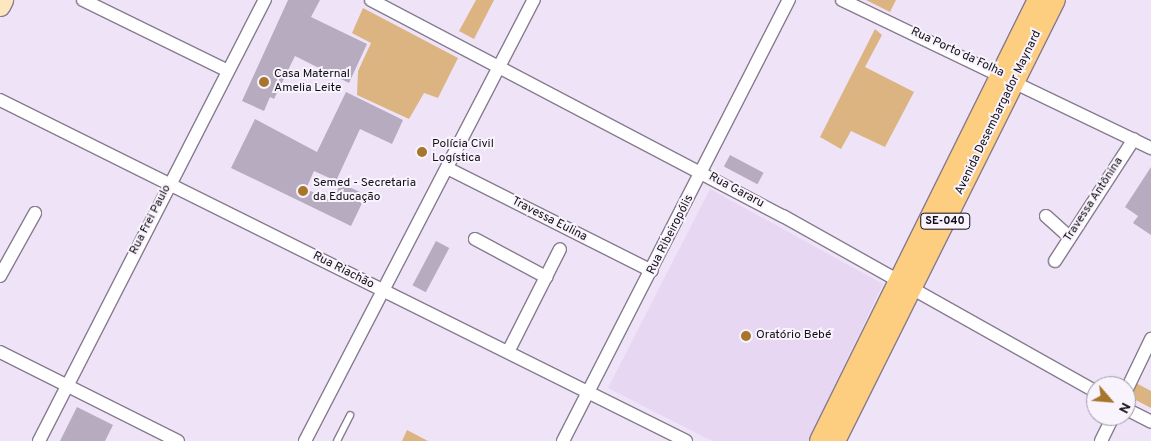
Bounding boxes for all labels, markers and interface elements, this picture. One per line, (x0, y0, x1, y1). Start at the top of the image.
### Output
street label: Rua Porto da Folha (908, 25, 1006, 81)
street label: Avenida Desembargador Maynard (953, 29, 1045, 197)
place label: Casa Maternal Amelia Leite (274, 68, 350, 96)
marker: Casa Maternal Amelia Leite (258, 76, 270, 88)
place label: Polícia Civil Logística (432, 138, 494, 166)
marker: Polícia Civil Logística (416, 146, 428, 158)
street label: Travessa Antônina (1061, 155, 1127, 245)
street label: Rua Gararu (706, 170, 766, 212)
place label: Semed - Secretaria da Educação (313, 177, 416, 205)
street label: Rua Frei Paulo (127, 183, 175, 257)
marker: Semed - Secretaria da Educação (297, 185, 309, 197)
street label: Rua Ribeiropólis (645, 193, 697, 277)
street label: Travessa Eulina (509, 195, 589, 245)
road number: SE-040 (920, 212, 970, 230)
street label: Rua Riachão (310, 249, 376, 293)
place label: Oratório Bebé (756, 329, 831, 343)
marker: Oratório Bebé (740, 330, 752, 342)
north arrow (1086, 376, 1136, 426)
text: N (1114, 399, 1134, 416)

